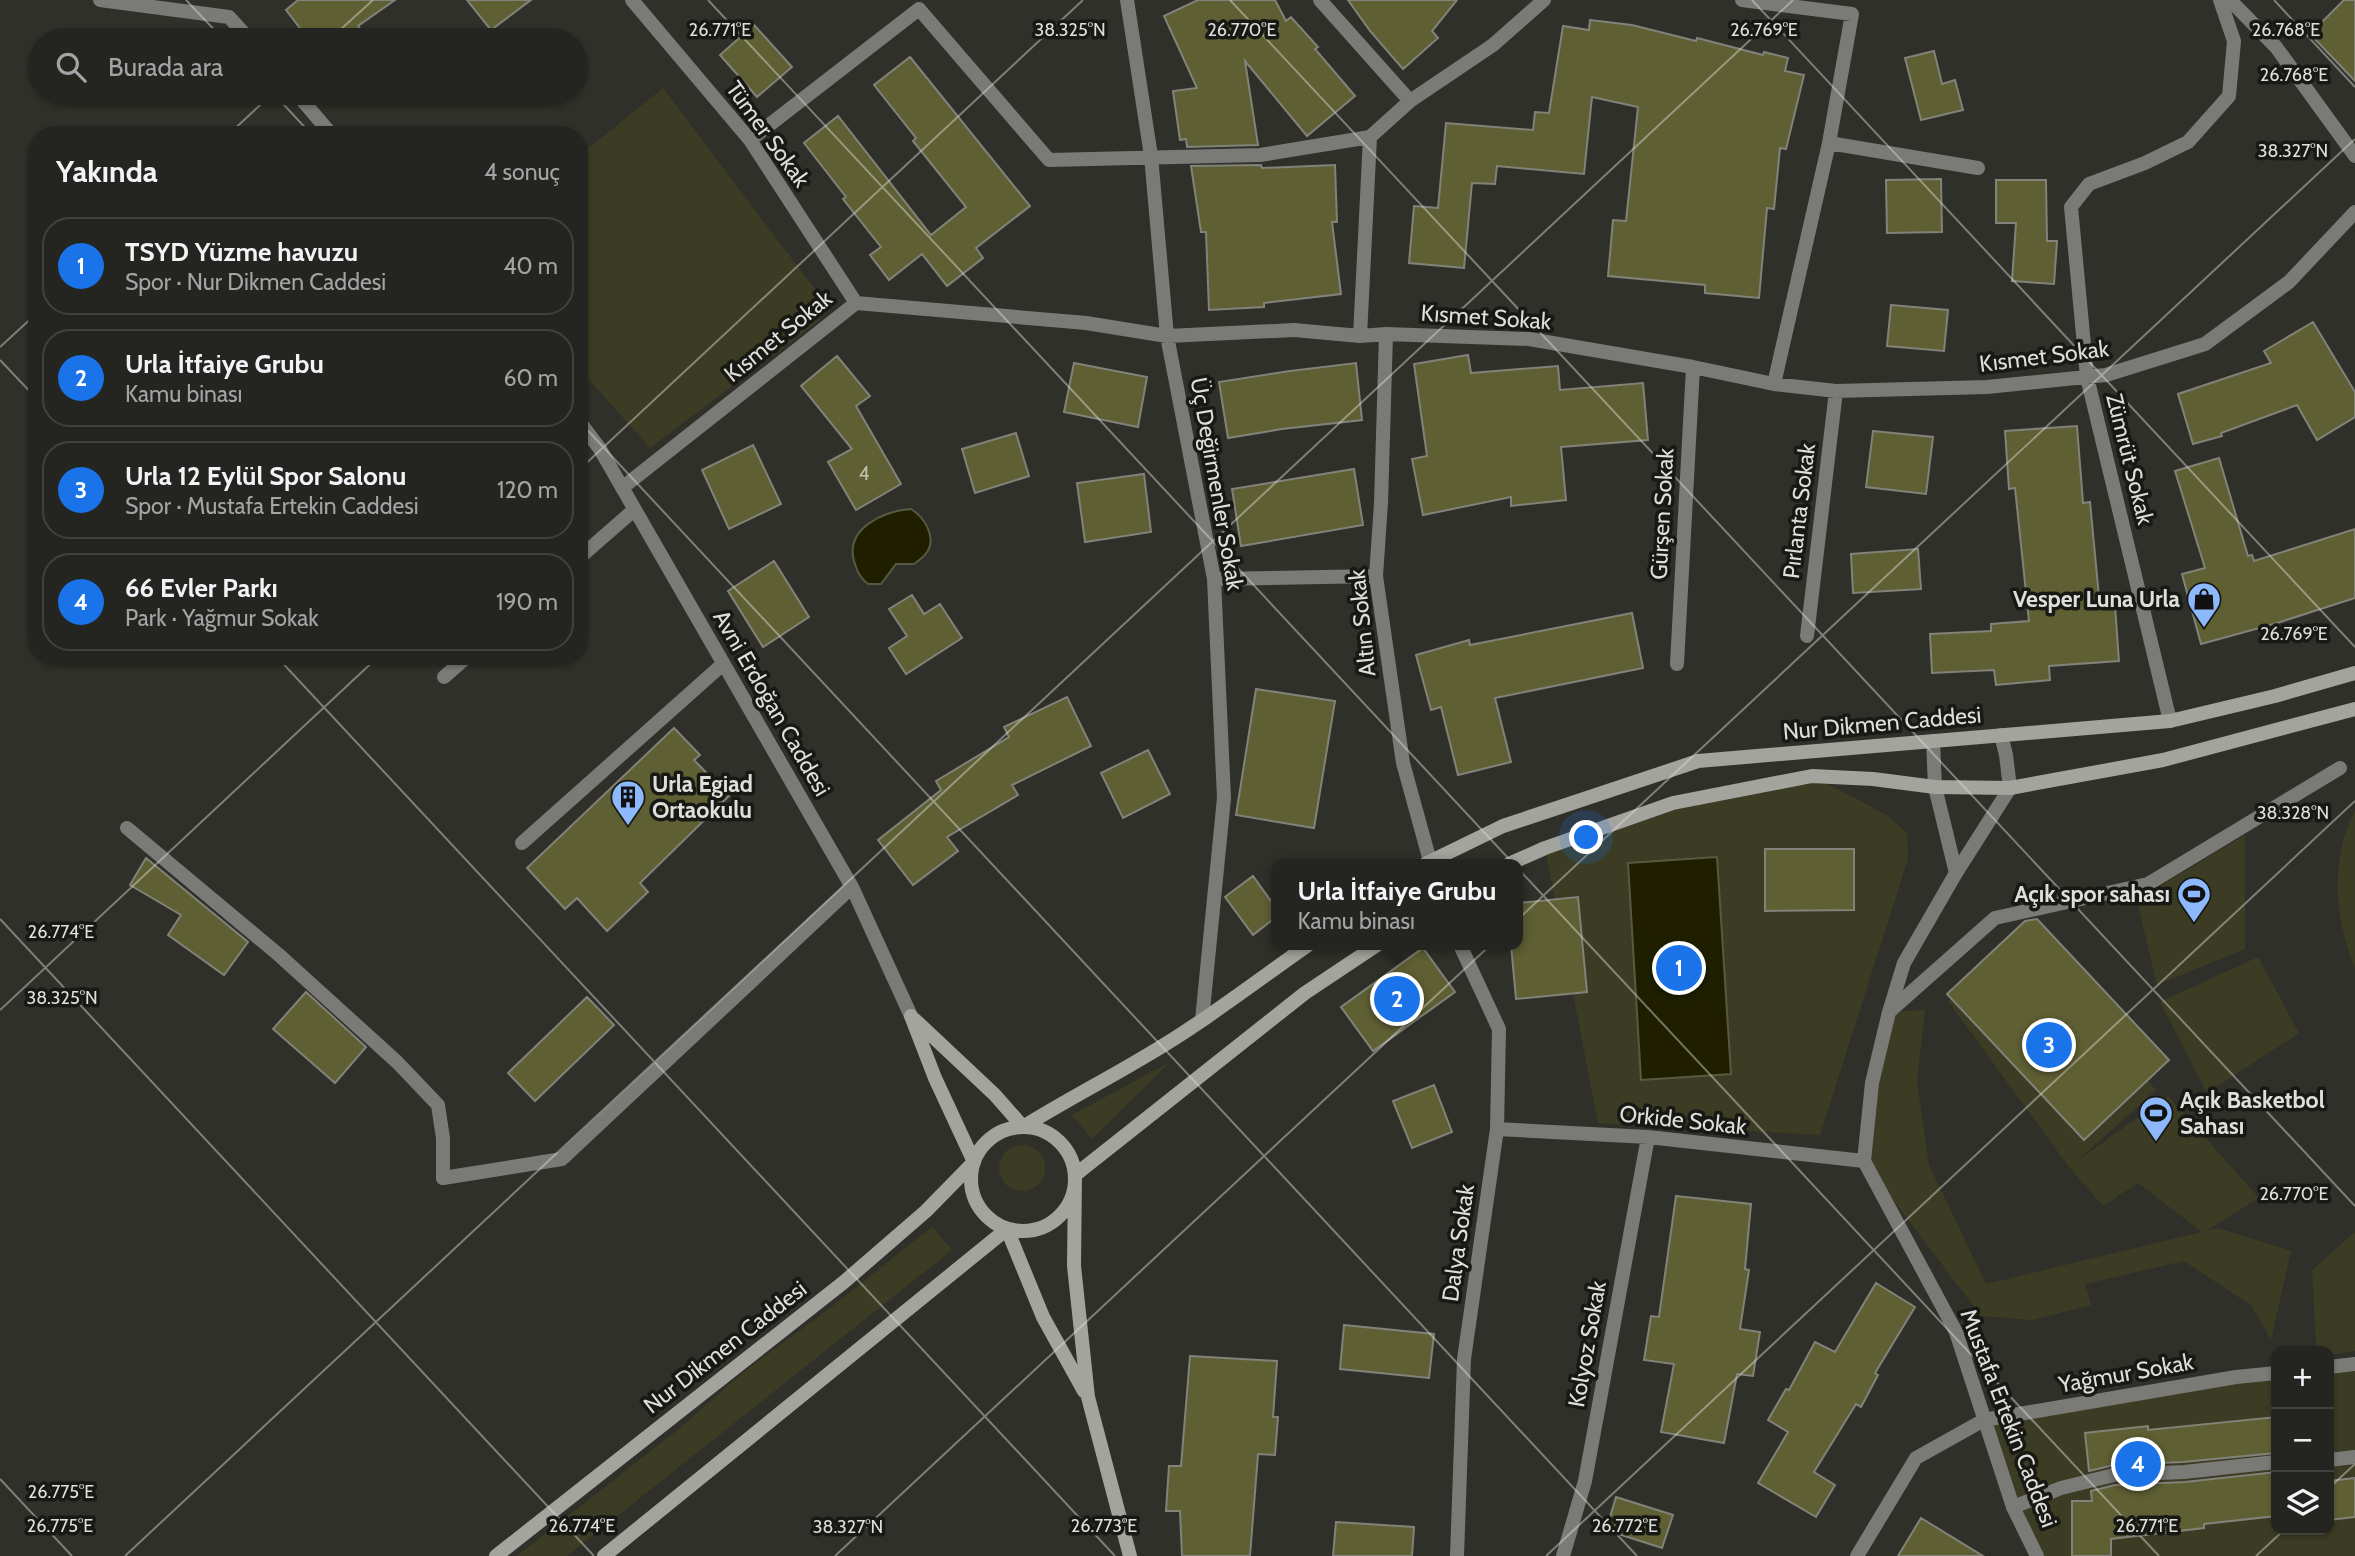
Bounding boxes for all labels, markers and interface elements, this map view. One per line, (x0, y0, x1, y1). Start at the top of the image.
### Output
text: 26.771°E (689, 19, 751, 41)
text: 38.325°N (1034, 19, 1106, 41)
text: 26.770°E (1207, 19, 1277, 41)
text: 26.769°E (1730, 19, 1798, 41)
text: 26.768°E (2252, 19, 2320, 41)
search box (28, 28, 588, 105)
icon: search (52, 48, 90, 86)
text: Burada ara (108, 51, 223, 83)
text: 26.768°E (2260, 64, 2328, 86)
street label: Tümer Sokak (720, 75, 816, 193)
text: 38.327°N (2258, 140, 2328, 162)
text: Yakında (56, 153, 158, 190)
text: 4 sonuç (484, 158, 560, 186)
text: TSYD Yüzme havuzu (125, 236, 358, 268)
text: 1 (77, 252, 85, 280)
text: 40 m (503, 252, 558, 280)
text: Spor · Nur Dikmen Caddesi (125, 268, 386, 296)
street label: Kısmet Sokak (718, 284, 838, 388)
street label: Kısmet Sokak (1420, 298, 1553, 336)
street label: Kısmet Sokak (1978, 334, 2111, 378)
text: Urla İtfaiye Grubu (125, 348, 324, 380)
text: 2 (75, 364, 87, 392)
text: 60 m (504, 364, 558, 392)
street label: Üç Değirmenler Sokak (1184, 375, 1250, 593)
text: Kamu binası (125, 380, 242, 408)
street label: Zümrüt Sokak (2100, 391, 2160, 528)
street label: Pırlanta Sokak (1777, 441, 1821, 580)
street label: Gürşen Sokak (1645, 447, 1679, 580)
text: Urla 12 Eylül Spor Salonu (125, 460, 406, 492)
house number: 4 (859, 462, 870, 485)
text: 3 (75, 476, 87, 504)
text: 120 m (497, 476, 558, 504)
text: Spor · Mustafa Ertekin Caddesi (125, 492, 419, 520)
street label: Altın Sokak (1342, 567, 1382, 678)
text: 66 Evler Parkı (125, 572, 278, 604)
shop icon: Vesper Luna Urla (2185, 580, 2223, 629)
place label: Vesper Luna Urla (2013, 585, 2181, 613)
text: 4 (74, 588, 88, 616)
text: 190 m (496, 588, 558, 616)
text: Park · Yağmur Sokak (125, 604, 319, 632)
street label: Avni Erdoğan Caddesi (707, 605, 837, 801)
text: 26.769°E (2260, 623, 2328, 645)
street label: Nur Dikmen Caddesi (1782, 700, 1982, 746)
place label: Urla Egiad Ortaokulu (652, 770, 753, 824)
building icon: Urla Egiad Ortaokulu (609, 778, 647, 827)
text: 38.328°N (2257, 802, 2329, 824)
your location (1569, 820, 1603, 854)
popup (1271, 859, 1523, 950)
text: Urla İtfaiye Grubu (1298, 875, 1496, 907)
sports icon: Açık spor sahası (2175, 875, 2213, 924)
place label: Açık spor sahası (2014, 880, 2170, 908)
text: Kamu binası (1298, 907, 1415, 935)
text: 26.774°E (28, 921, 94, 943)
pin: 1 (1656, 942, 1702, 994)
pin: 2 (1374, 973, 1420, 1025)
text: 38.325°N (26, 987, 98, 1009)
pin: 3 (2026, 1019, 2072, 1071)
place label: Açık Basketbol Sahası (2180, 1086, 2325, 1140)
sports icon: Açık Basketbol Sahası (2137, 1094, 2175, 1143)
street label: Orkide Sokak (1618, 1099, 1748, 1141)
street label: Dalya Sokak (1436, 1182, 1480, 1303)
text: 26.770°E (2259, 1183, 2329, 1205)
street label: Nur Dikmen Caddesi (638, 1275, 812, 1419)
street label: Kolyoz Sokak (1562, 1278, 1612, 1409)
street label: Mustafa Ertekin Caddesi (1954, 1305, 2064, 1531)
map controls (2271, 1346, 2334, 1535)
button: + (2271, 1346, 2334, 1409)
street label: Yağmur Sokak (2055, 1347, 2196, 1399)
button: − (2271, 1409, 2334, 1472)
pin: 4 (2115, 1438, 2161, 1490)
button: layers (2271, 1472, 2334, 1535)
text: 26.775°E (28, 1481, 94, 1503)
text: 26.775°E (27, 1515, 93, 1537)
text: 26.774°E (549, 1515, 615, 1537)
text: 26.773°E (1071, 1515, 1137, 1537)
text: 26.772°E (1592, 1515, 1658, 1537)
text: 26.771°E (2116, 1515, 2178, 1537)
text: 38.327°N (813, 1516, 883, 1538)

